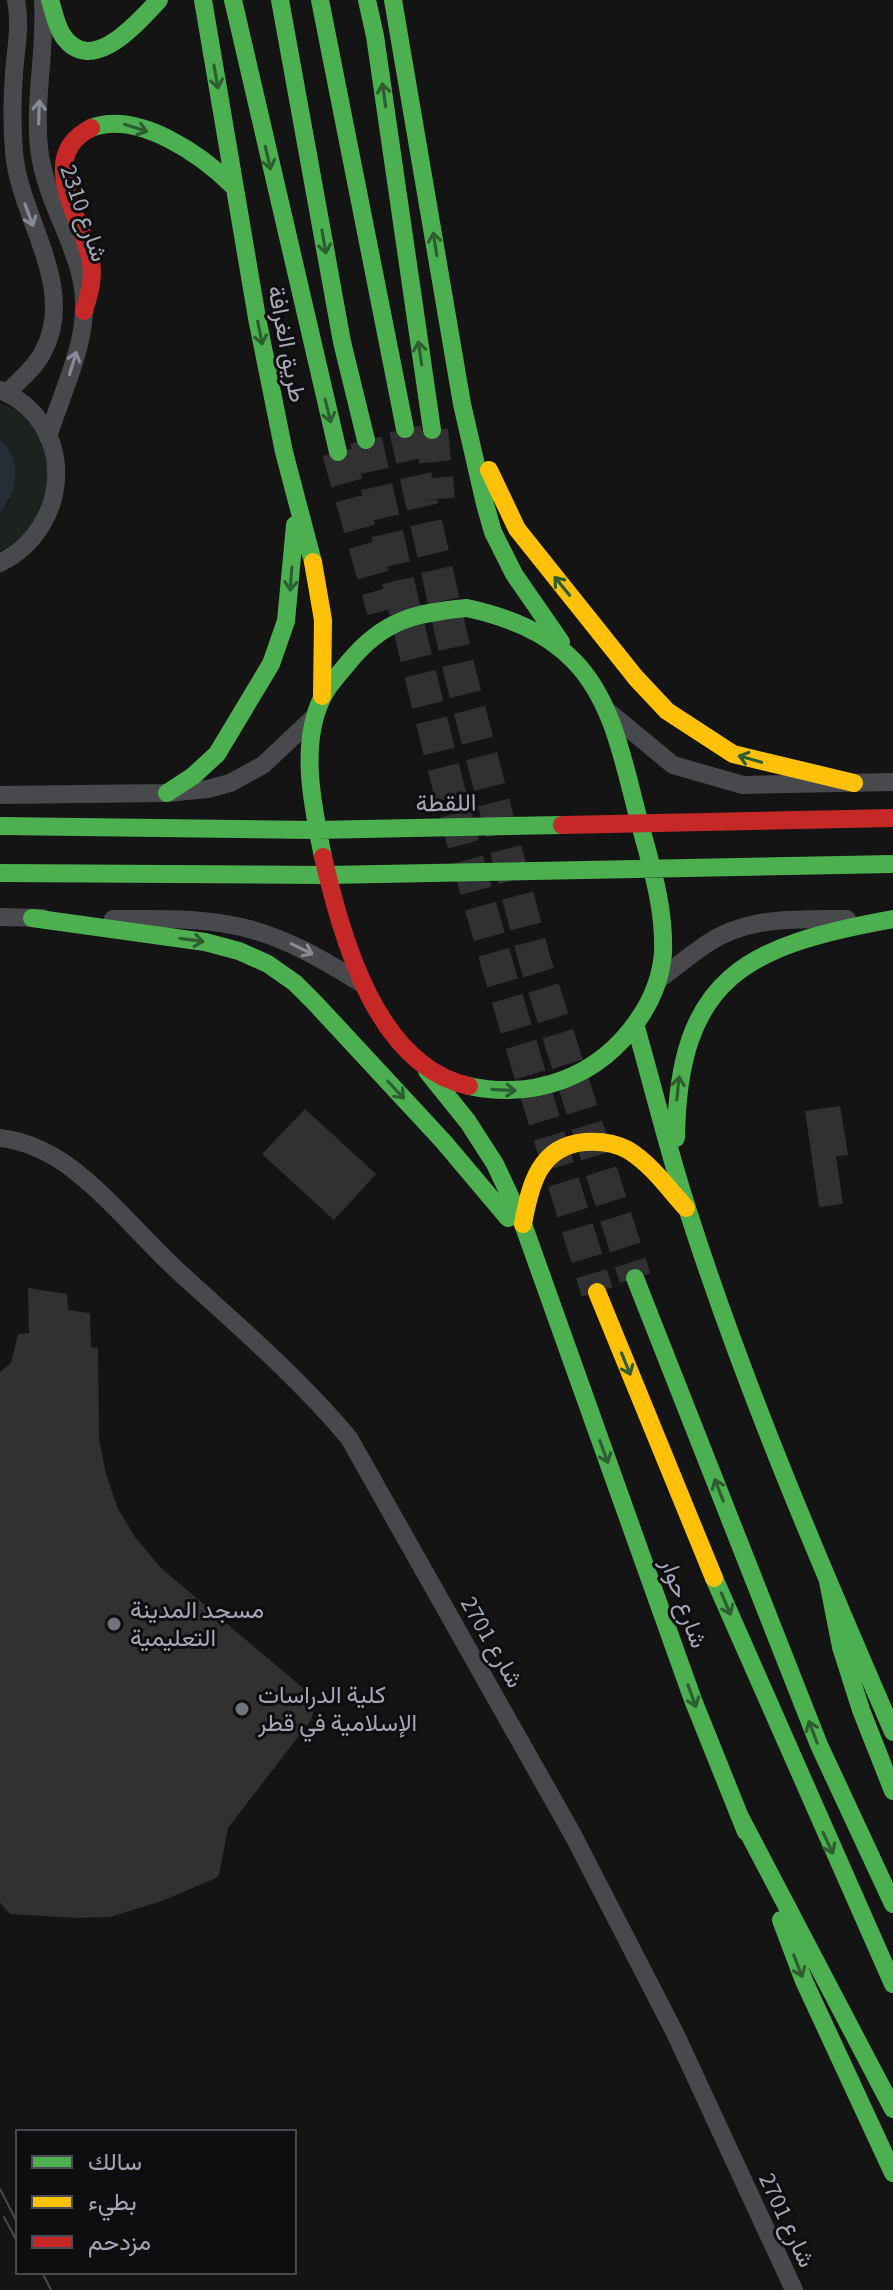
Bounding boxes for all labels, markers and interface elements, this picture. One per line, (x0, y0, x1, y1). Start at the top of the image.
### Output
one-way arrow (209, 64, 224, 89)
one-way arrow (376, 83, 391, 109)
one-way arrow (31, 99, 46, 126)
one-way arrow (123, 121, 149, 136)
one-way arrow (261, 145, 276, 170)
street label: شارع 2310 (51, 160, 116, 267)
one-way arrow (23, 202, 37, 227)
one-way arrow (317, 229, 332, 254)
one-way arrow (427, 232, 442, 257)
street label: طريق الغرافة (258, 283, 315, 406)
one-way arrow (253, 320, 268, 345)
one-way arrow (412, 341, 427, 366)
one-way arrow (67, 351, 82, 376)
one-way arrow (321, 398, 336, 424)
one-way arrow (283, 565, 298, 592)
one-way arrow (553, 577, 571, 597)
one-way arrow (738, 751, 764, 766)
street label: اللقطة (415, 785, 477, 822)
one-way arrow (179, 933, 205, 948)
one-way arrow (289, 942, 313, 957)
one-way arrow (671, 1075, 686, 1102)
one-way arrow (386, 1080, 404, 1100)
one-way arrow (490, 1083, 517, 1098)
one-way arrow (620, 1351, 634, 1376)
one-way arrow (598, 1439, 612, 1463)
one-way arrow (710, 1478, 725, 1503)
street label: شارع حوار (651, 1552, 716, 1653)
street label: شارع 2701 (451, 1590, 532, 1695)
one-way arrow (720, 1591, 735, 1616)
place label: مسجد المدينة التعليمية (130, 1593, 264, 1656)
marker: مسجد المدينة التعليمية (105, 1615, 123, 1633)
place label: كلية الدراسات الإسلامية في قطر (257, 1678, 417, 1742)
one-way arrow (686, 1683, 700, 1708)
marker: كلية الدراسات الإسلامية في قطر (233, 1700, 251, 1718)
one-way arrow (805, 1720, 819, 1745)
one-way arrow (821, 1831, 836, 1855)
one-way arrow (792, 1953, 807, 1978)
legend (16, 2130, 296, 2274)
text: سالك (88, 2145, 142, 2180)
street label: شارع 2701 (749, 2167, 824, 2273)
text: بطيء (88, 2185, 137, 2221)
text: مزدحم (88, 2225, 151, 2260)

